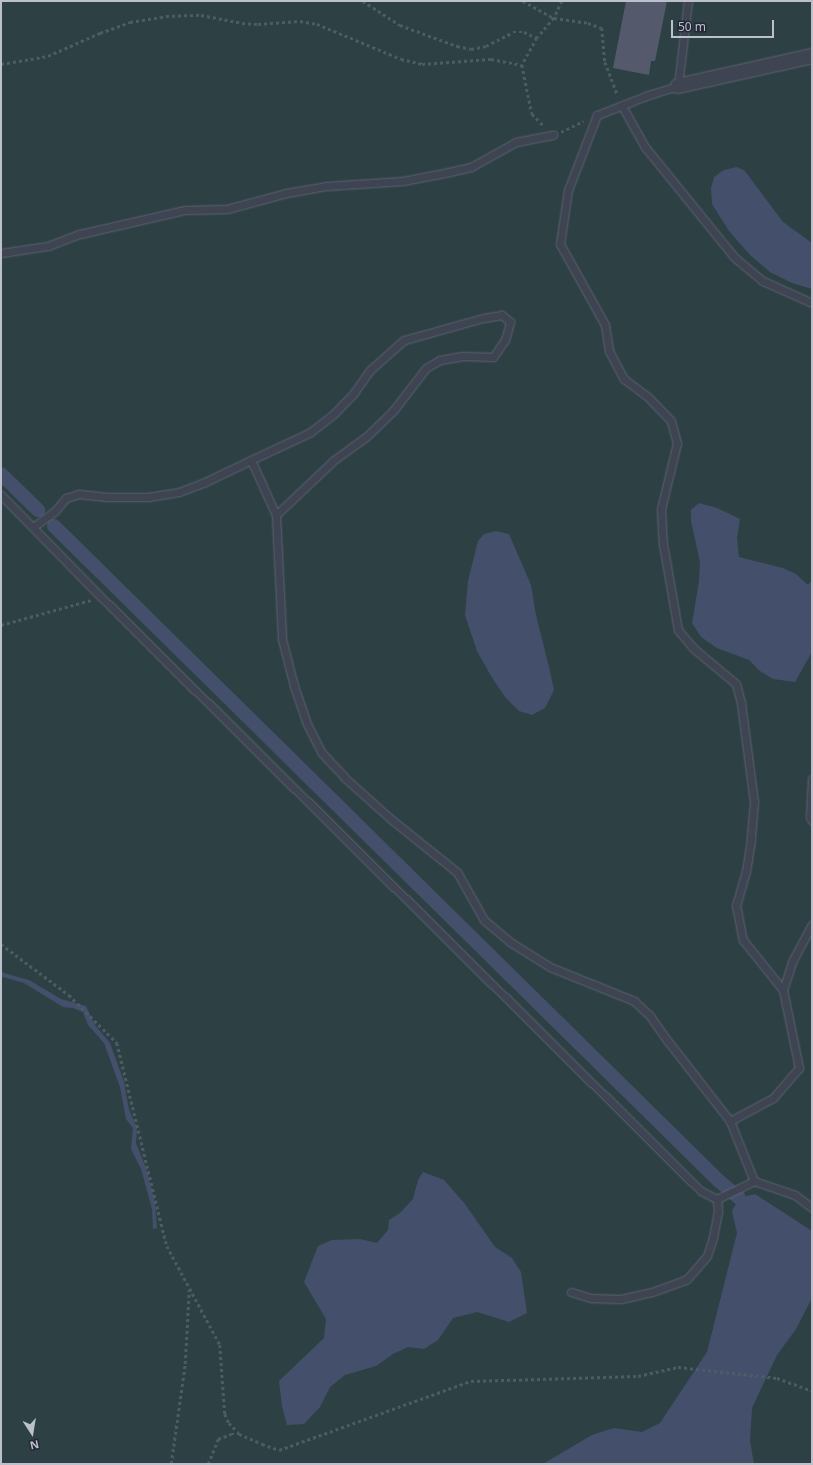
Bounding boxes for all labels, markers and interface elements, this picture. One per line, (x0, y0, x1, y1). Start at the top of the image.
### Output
scale bar (673, 12, 776, 38)
text: 50 m (678, 18, 706, 35)
north arrow (12, 1413, 52, 1453)
text: N (29, 1437, 41, 1453)

